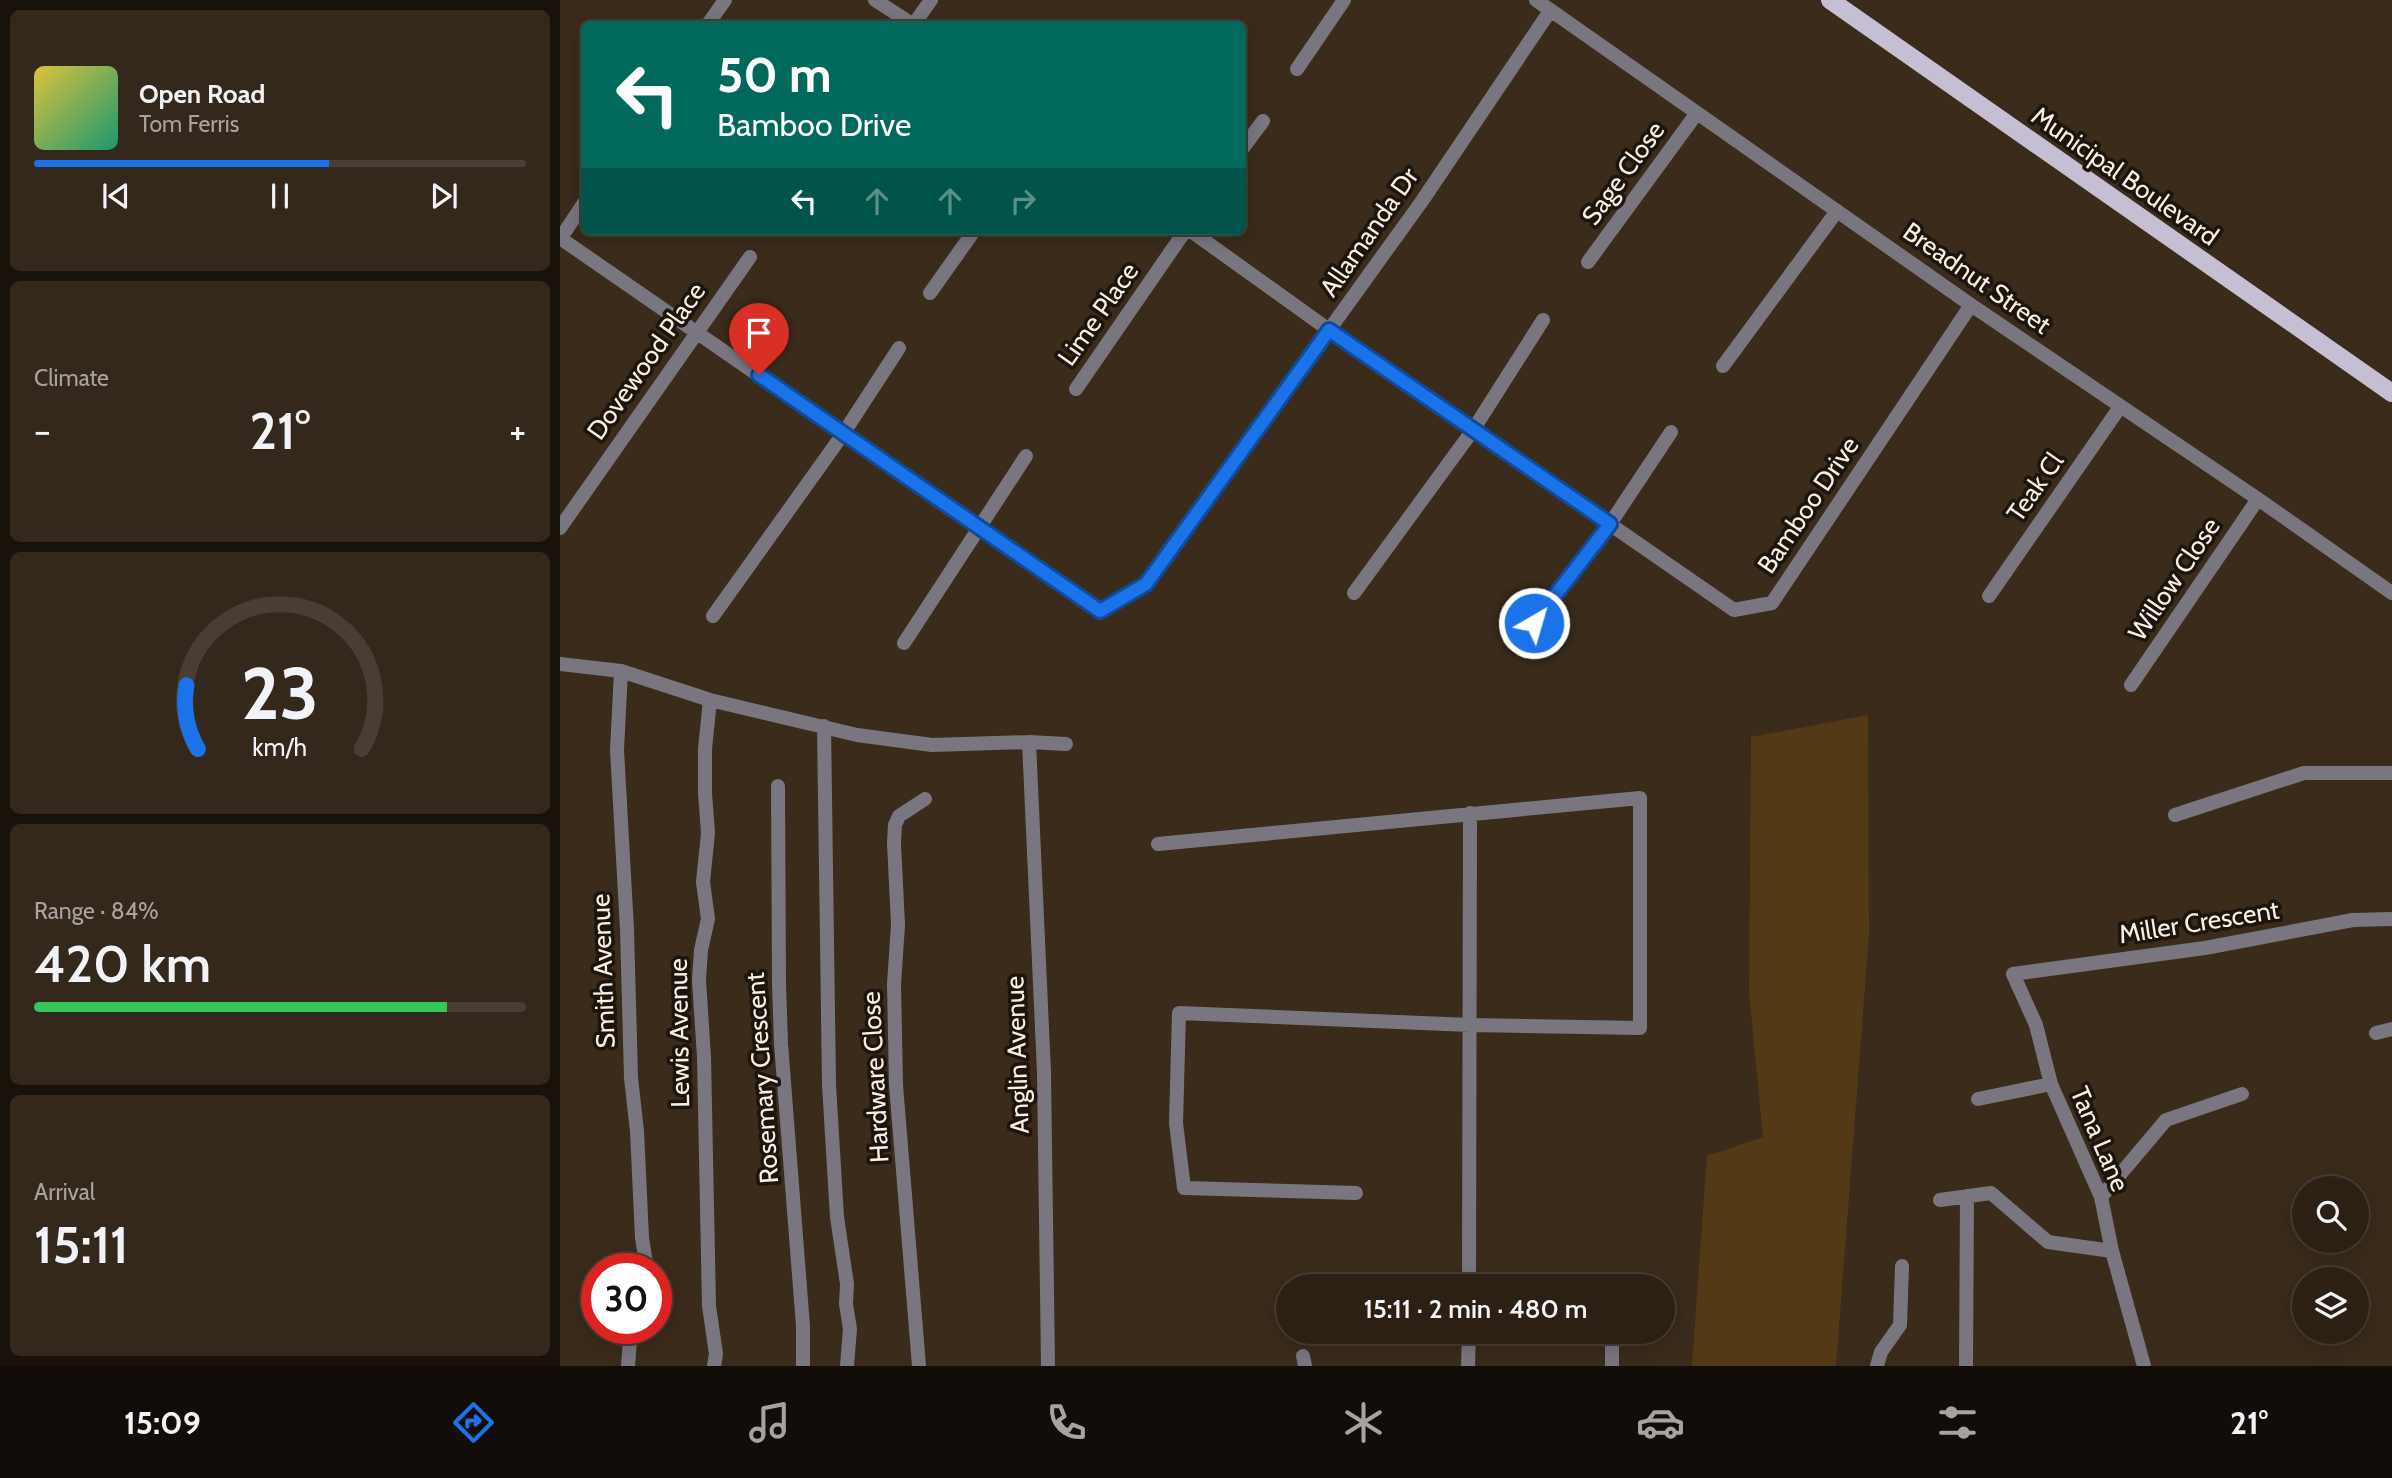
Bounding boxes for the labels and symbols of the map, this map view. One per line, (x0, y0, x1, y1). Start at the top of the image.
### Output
street label: Municipal Boulevard (2025, 100, 2225, 252)
street label: Sage Close (1575, 115, 1671, 231)
street label: Allamanda Dr (1313, 161, 1426, 303)
street label: Breadnut Street (1897, 215, 2057, 341)
street label: Lime Place (1051, 256, 1145, 372)
street label: Dovewood Place (580, 276, 712, 446)
pin (729, 303, 789, 375)
street label: Bamboo Drive (1751, 431, 1865, 579)
street label: Teak Cl (2000, 446, 2070, 528)
street label: Willow Close (2121, 511, 2227, 647)
position arrow (1497, 586, 1571, 660)
street label: Smith Avenue (584, 893, 622, 1049)
street label: Miller Crescent (2117, 894, 2282, 950)
street label: Lewis Avenue (662, 958, 696, 1108)
street label: Rosemary Crescent (739, 971, 785, 1185)
street label: Anglin Avenue (998, 975, 1036, 1135)
street label: Hardware Close (855, 990, 895, 1164)
street label: Tana Lane (2064, 1082, 2136, 1196)
speed limit sign: 30 (581, 1253, 672, 1344)

